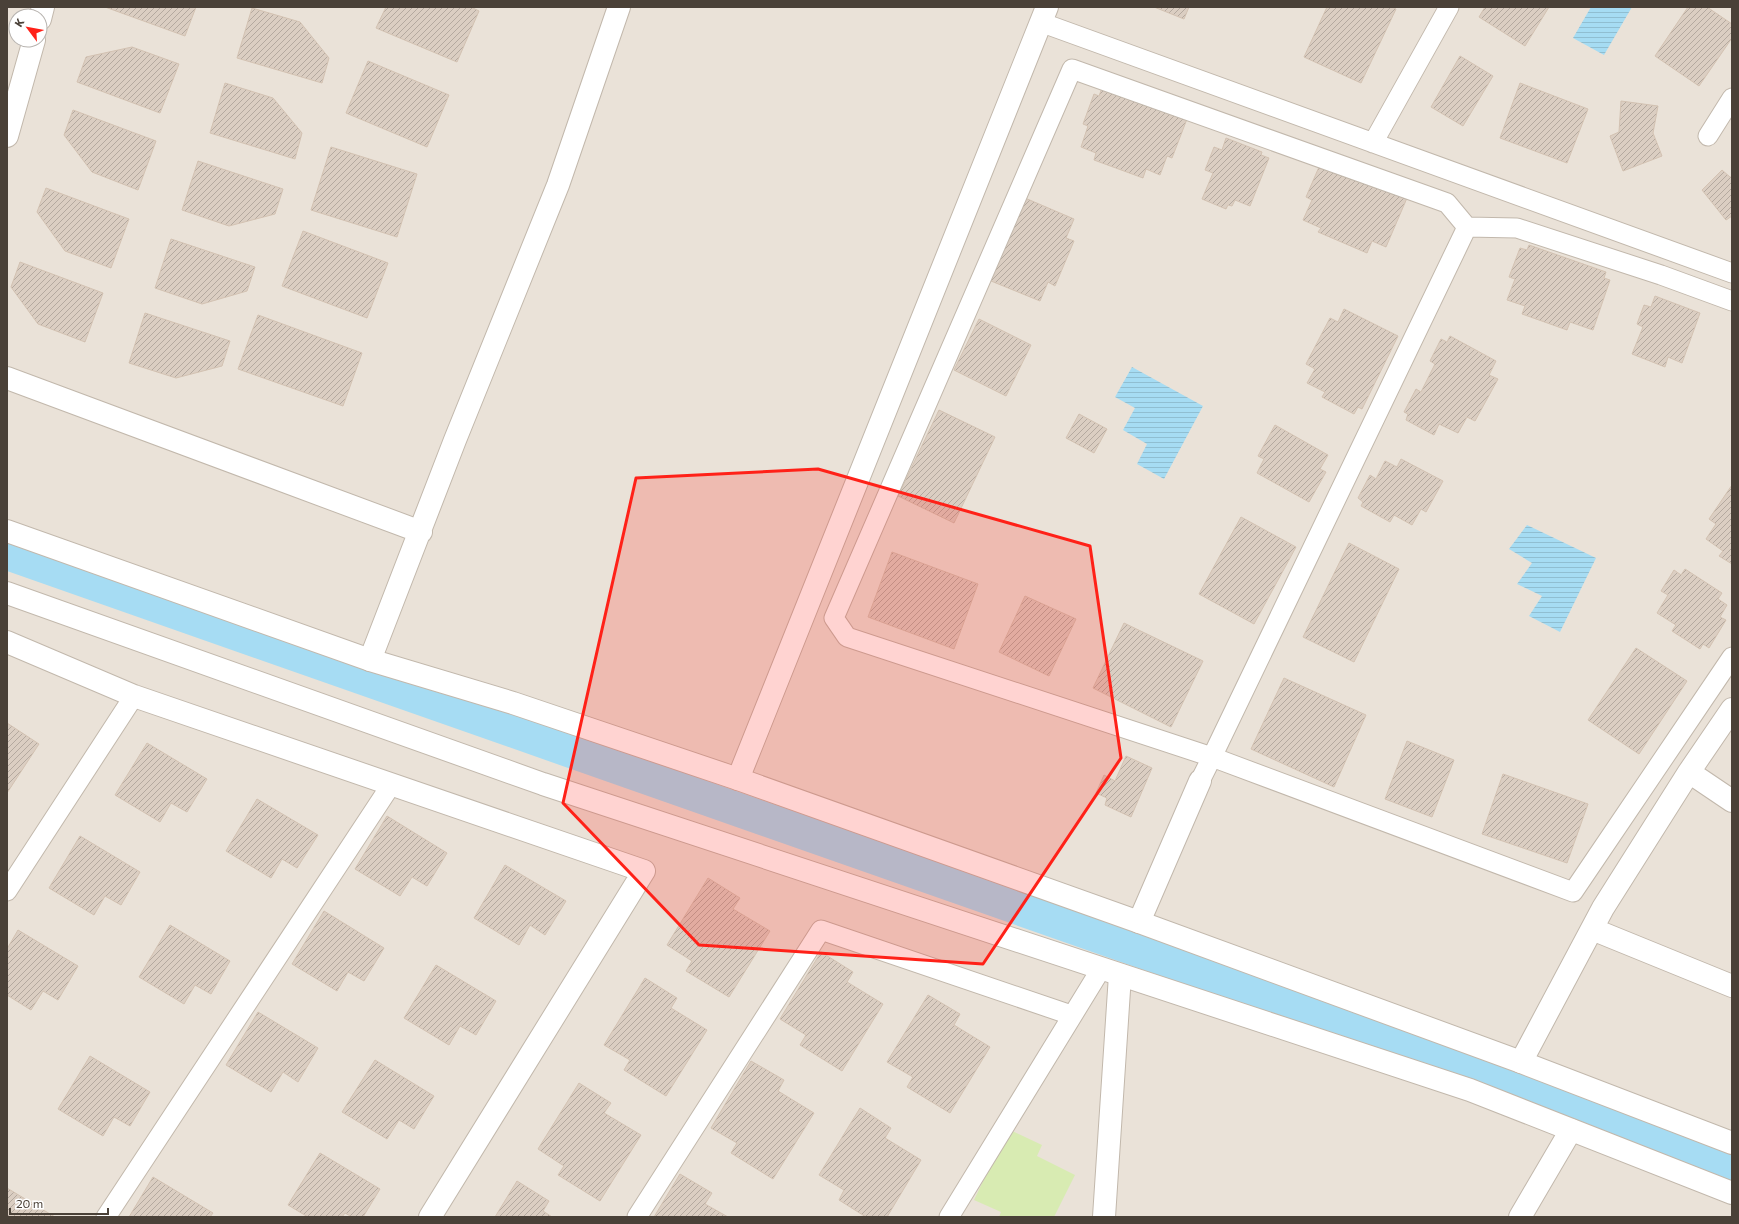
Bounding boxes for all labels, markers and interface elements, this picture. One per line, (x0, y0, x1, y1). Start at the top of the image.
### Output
north arrow (8, 8, 48, 48)
text: K (12, 15, 27, 29)
scale bar (10, 1190, 108, 1216)
text: 20 m (16, 1196, 43, 1210)

